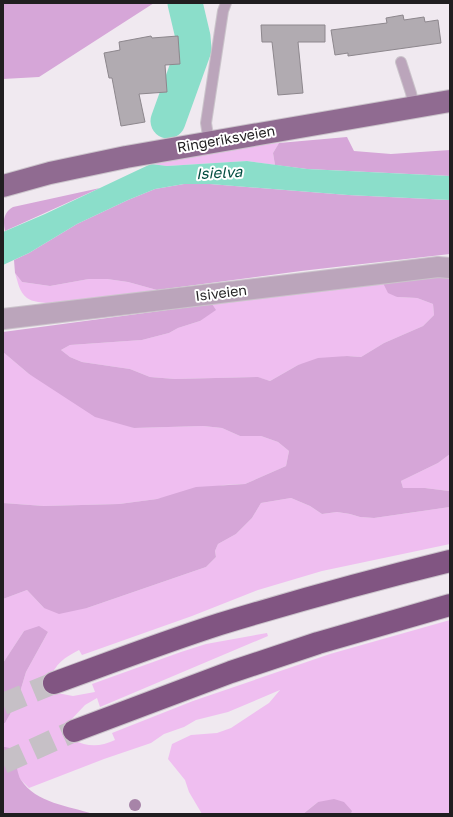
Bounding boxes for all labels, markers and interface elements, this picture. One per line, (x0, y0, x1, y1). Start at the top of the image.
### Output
street label: Ringeriksveien (176, 122, 276, 156)
water label: Isielva (195, 162, 243, 182)
street label: Isiveien (194, 281, 248, 304)

